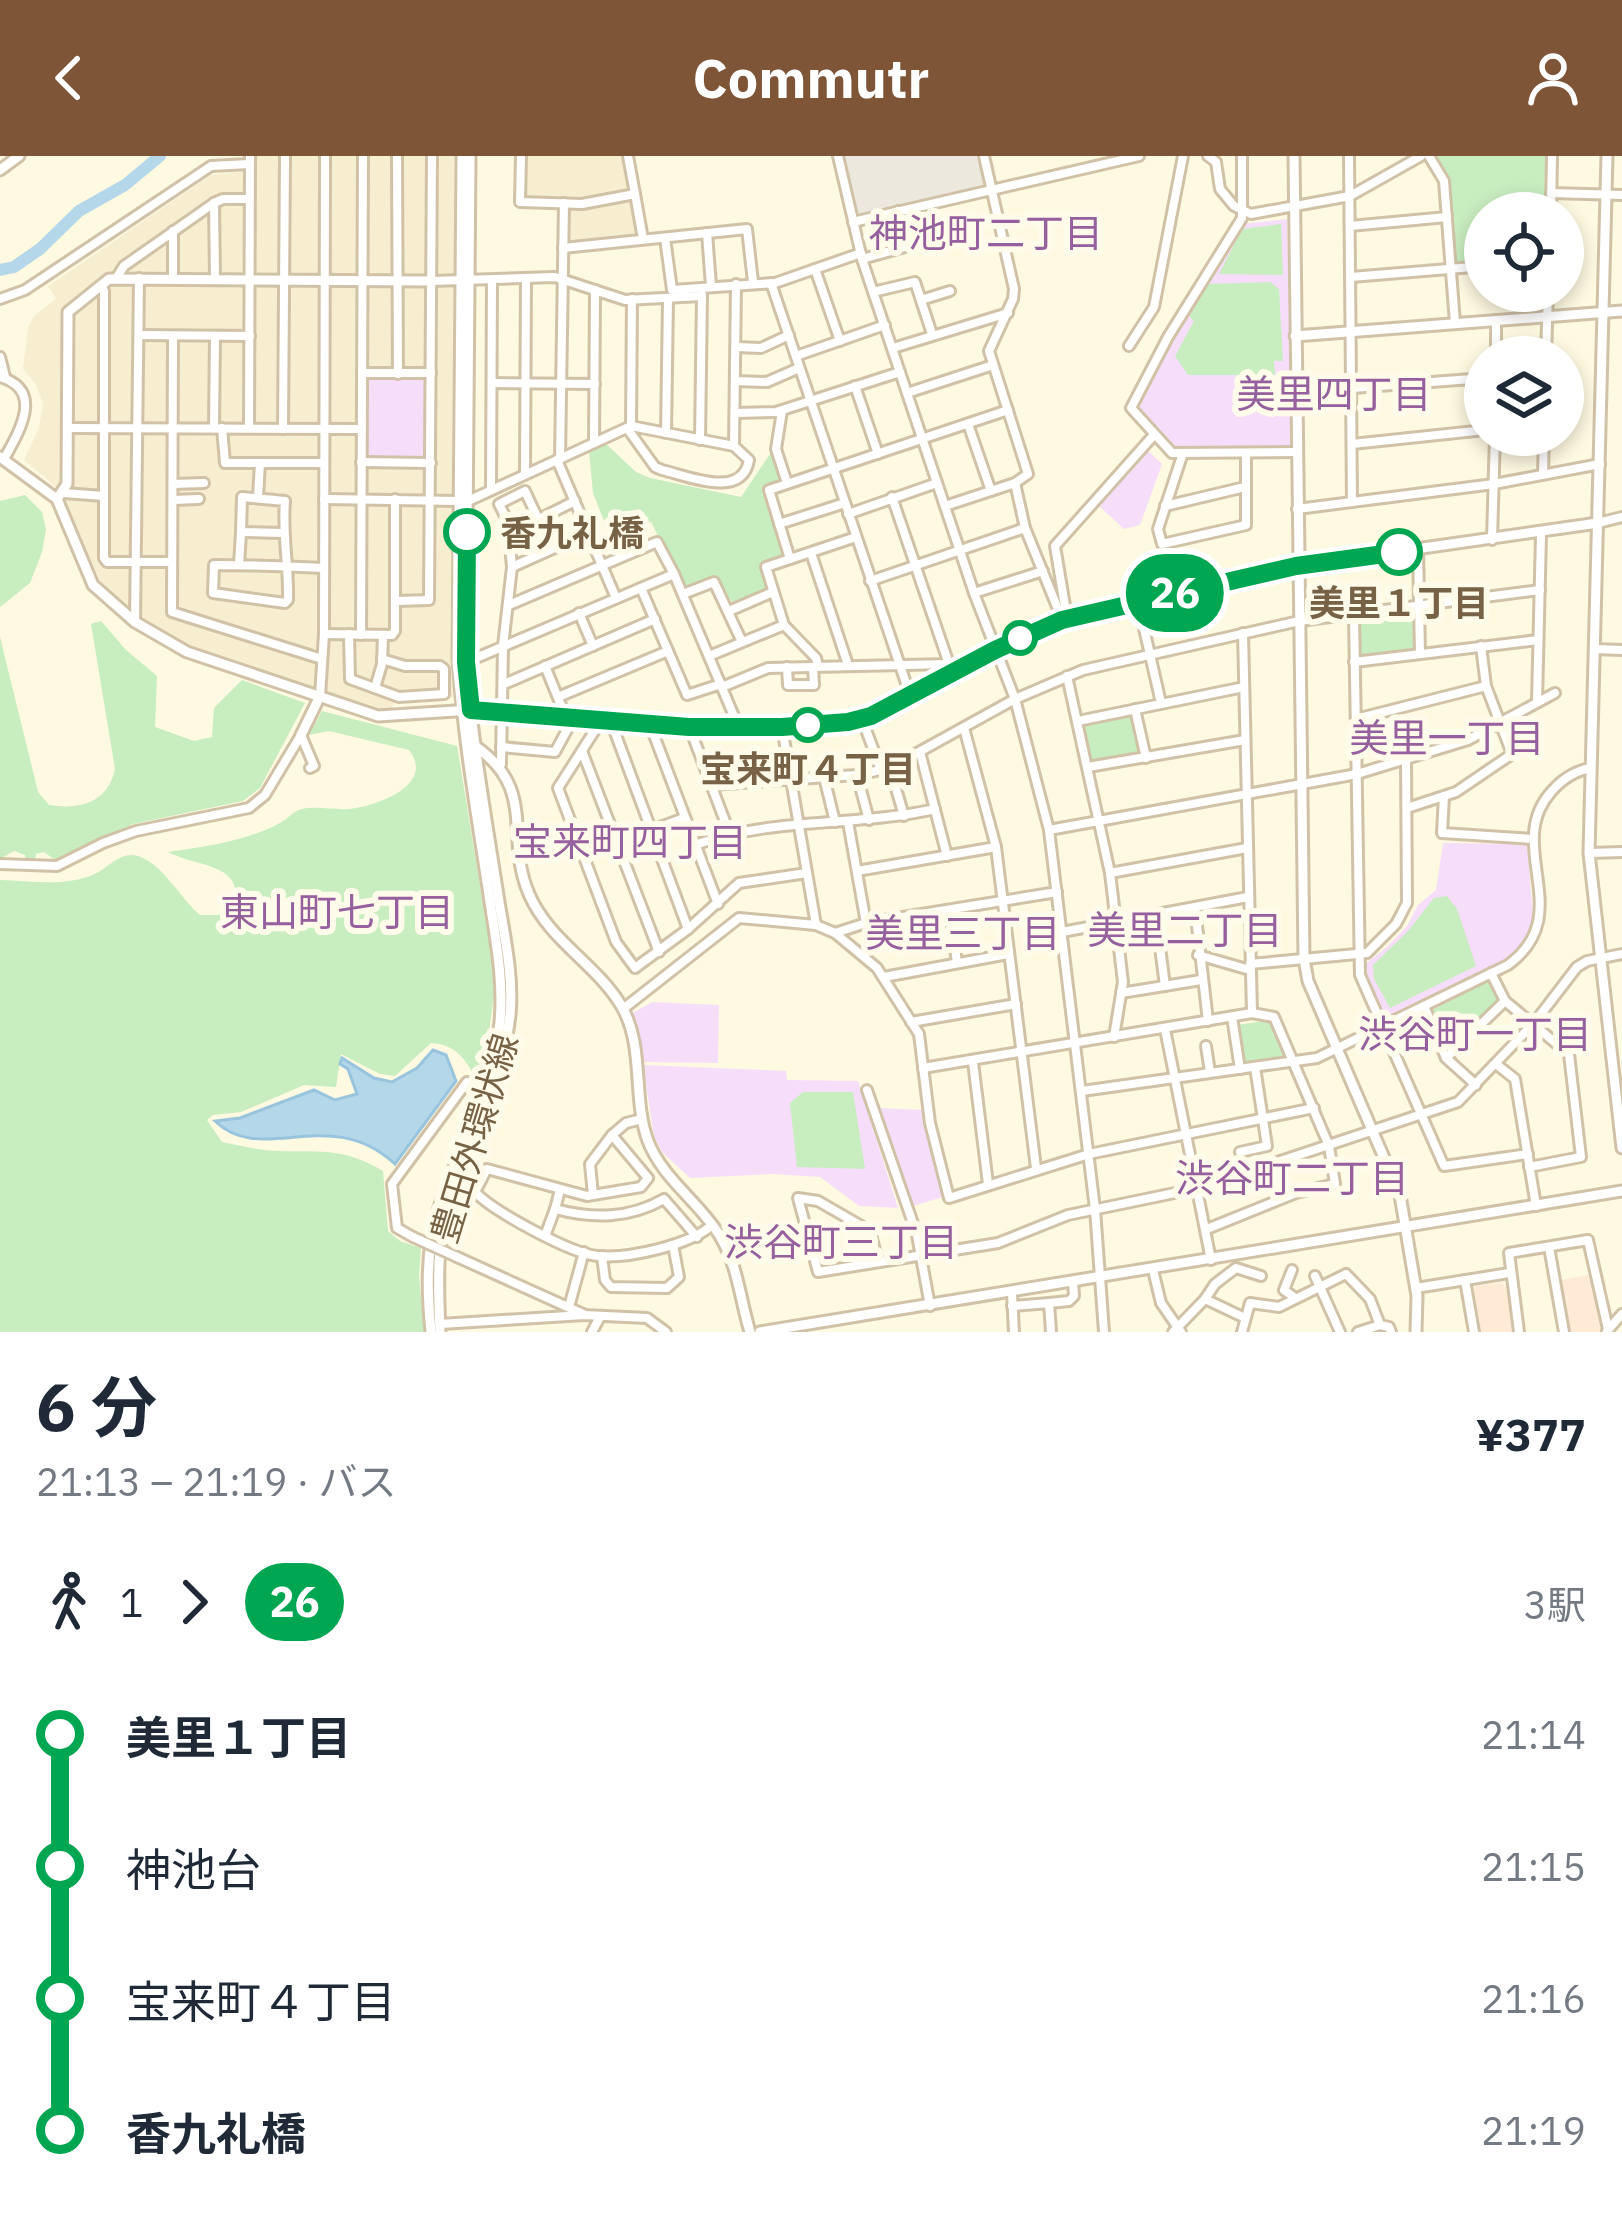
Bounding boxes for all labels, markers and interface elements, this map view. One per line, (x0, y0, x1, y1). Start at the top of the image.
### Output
text: Commutr (693, 43, 929, 113)
icon: back (36, 45, 102, 111)
icon: person (1520, 45, 1586, 111)
map controls (1464, 192, 1584, 456)
button: locate (1464, 192, 1584, 312)
district label: 神池町二丁目 (869, 207, 1103, 258)
button: layers (1464, 336, 1584, 456)
district label: 美里四丁目 (1236, 368, 1432, 419)
place label: 香九礼橋 (500, 509, 644, 556)
marker: 香九礼橋 (445, 510, 489, 554)
marker: 美里１丁目 (1377, 530, 1421, 574)
line badge: 26 (1121, 554, 1229, 632)
text: 26 (1150, 565, 1200, 620)
place label: 美里１丁目 (1309, 579, 1489, 626)
unlabelled marker (1004, 622, 1036, 654)
marker: 宝来町４丁目 (792, 709, 824, 741)
district label: 美里一丁目 (1349, 712, 1545, 763)
place label: 宝来町４丁目 (700, 745, 916, 792)
district label: 宝来町四丁目 (513, 816, 747, 867)
district label: 東山町七丁目 (220, 886, 454, 937)
district label: 美里二丁目 (1087, 904, 1283, 955)
district label: 美里三丁目 (865, 907, 1061, 958)
district label: 渋谷町一丁目 (1358, 1008, 1592, 1059)
street label: 豊田外環状線 (420, 1028, 528, 1248)
district label: 渋谷町二丁目 (1175, 1152, 1409, 1203)
district label: 渋谷町三丁目 (724, 1216, 958, 1267)
text: 6 分 (36, 1363, 157, 1449)
text: ¥377 (1476, 1405, 1586, 1463)
text: 21:13 – 21:19 · バス (36, 1456, 396, 1507)
icon: walk (36, 1569, 102, 1635)
icon: forward (161, 1569, 227, 1635)
text: 26 (269, 1574, 320, 1629)
text: 1 (120, 1577, 143, 1628)
text: 3駅 (1524, 1579, 1586, 1630)
text: 美里１丁目 (126, 1708, 351, 1766)
text: 21:14 (1481, 1709, 1586, 1760)
text: 神池台 (126, 1840, 261, 1898)
text: 21:15 (1481, 1841, 1586, 1892)
text: 宝来町４丁目 (126, 1972, 396, 2030)
text: 21:16 (1481, 1973, 1586, 2024)
text: 香九礼橋 (126, 2104, 306, 2162)
text: 21:19 (1481, 2105, 1586, 2156)

